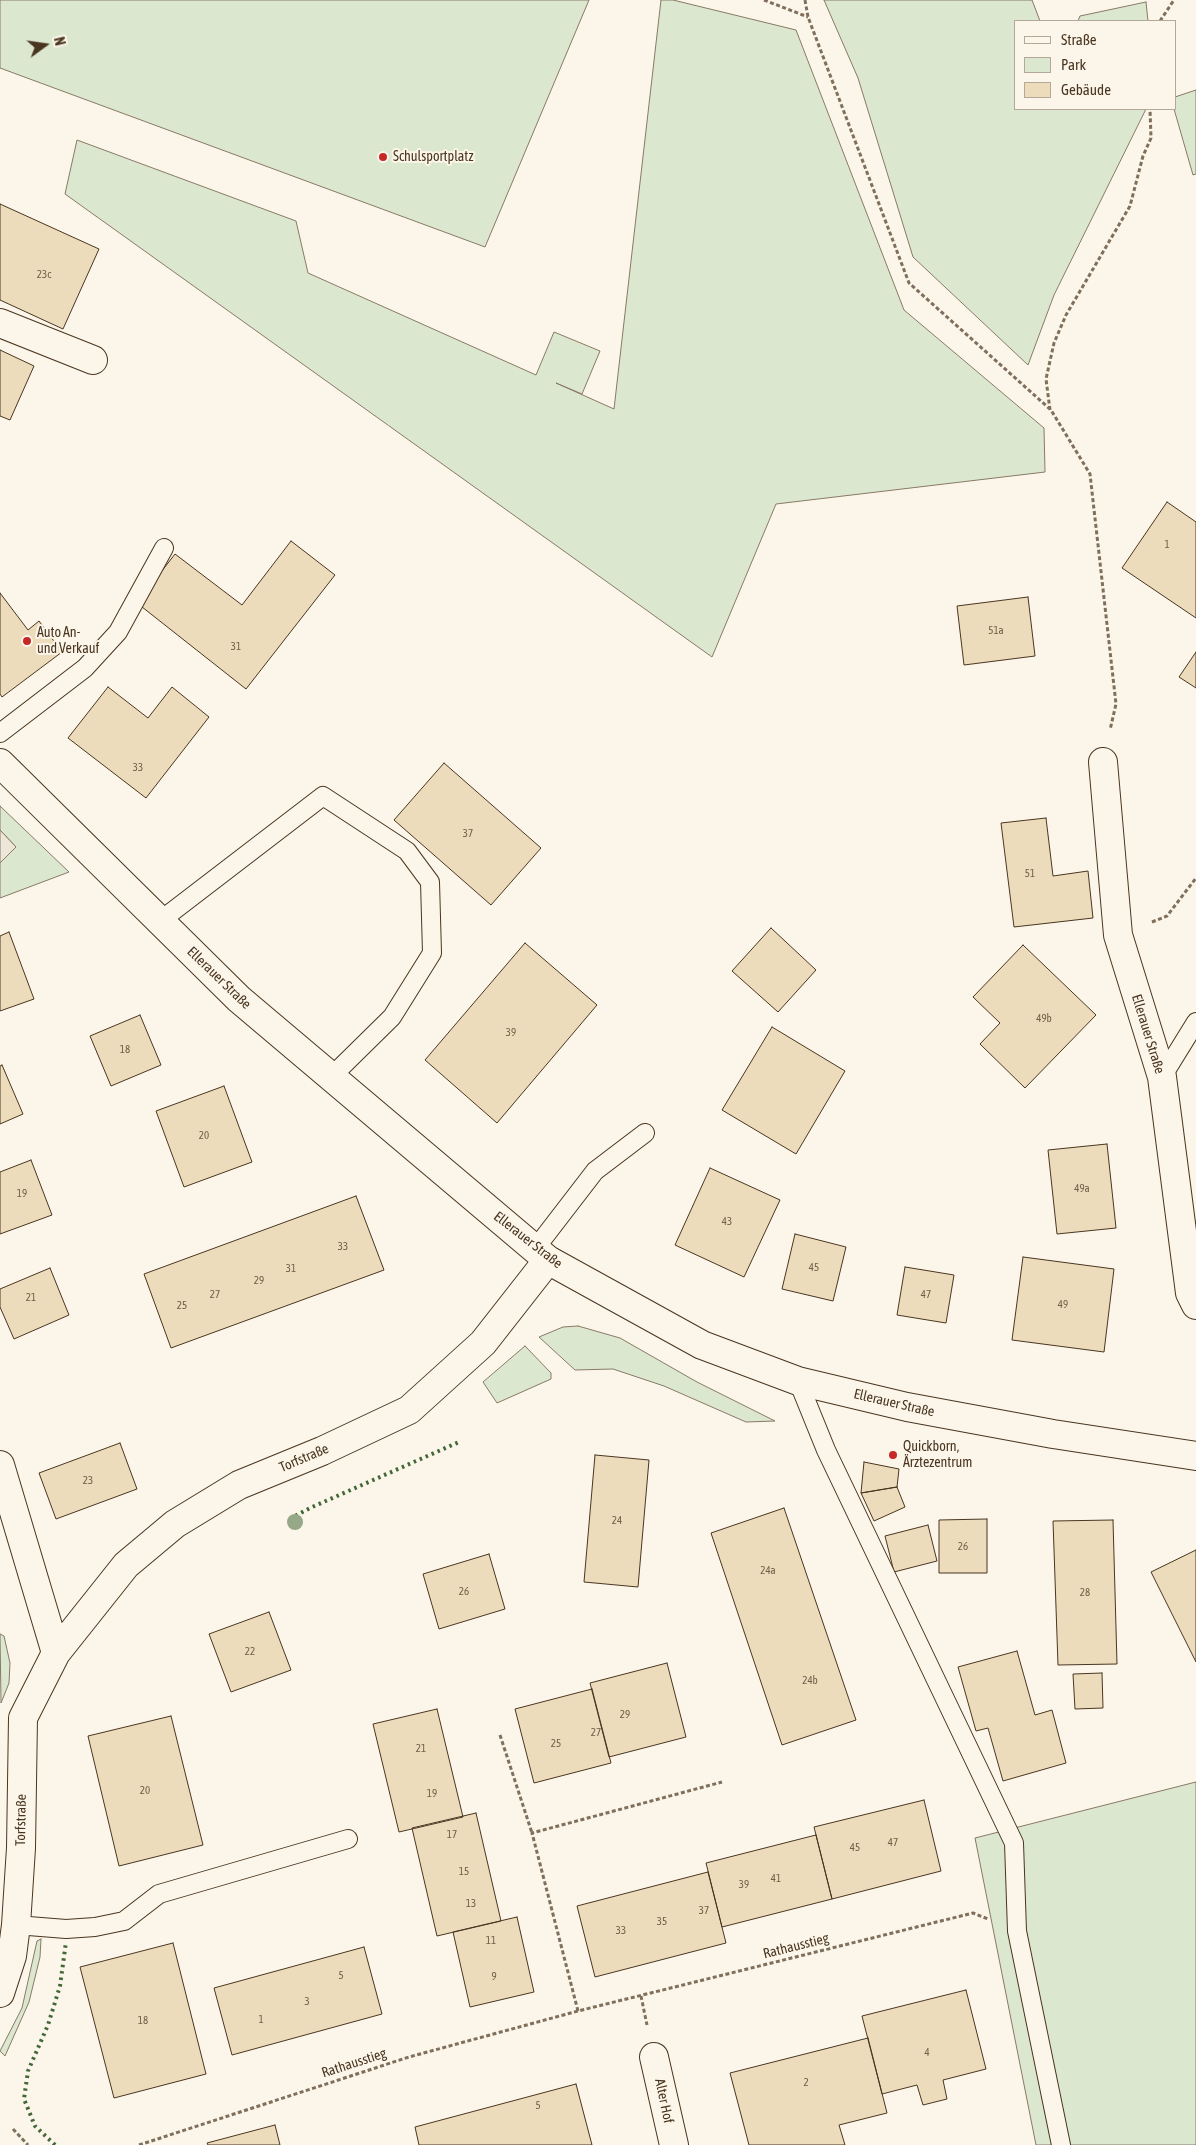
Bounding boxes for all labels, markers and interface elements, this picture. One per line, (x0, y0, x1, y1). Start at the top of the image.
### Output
north arrow (20, 20, 70, 70)
legend (1014, 20, 1176, 110)
text: Straße (1061, 31, 1097, 48)
text: N (51, 35, 68, 47)
text: Park (1061, 56, 1086, 73)
text: Gebäude (1061, 81, 1111, 98)
place label: Schulsportplatz (393, 149, 473, 165)
marker: Schulsportplatz (377, 151, 389, 163)
house number: 23c (37, 268, 51, 282)
house number: 1 (1164, 538, 1170, 552)
house number: 51a (988, 624, 1004, 638)
place label: Auto An- und Verkauf (37, 625, 99, 658)
marker: Auto An- und Verkauf (21, 635, 33, 647)
house number: 31 (231, 640, 241, 654)
house number: 33 (133, 761, 143, 775)
house number: 37 (463, 827, 473, 841)
house number: 51 (1025, 867, 1035, 881)
street label: Ellerauer Straße (184, 943, 254, 1013)
street label: Ellerauer Straße (1128, 992, 1168, 1076)
house number: 49b (1036, 1012, 1052, 1026)
house number: 39 (506, 1026, 516, 1040)
house number: 18 (120, 1043, 130, 1057)
house number: 20 (199, 1129, 209, 1143)
house number: 49a (1074, 1182, 1090, 1196)
house number: 19 (17, 1187, 27, 1201)
street label: Ellerauer Straße (490, 1208, 566, 1272)
house number: 43 (722, 1215, 732, 1229)
house number: 33 (338, 1240, 348, 1254)
house number: 45 (809, 1261, 819, 1275)
house number: 31 (286, 1262, 296, 1276)
house number: 29 (254, 1274, 264, 1288)
house number: 27 (210, 1288, 220, 1302)
house number: 47 (921, 1288, 931, 1302)
house number: 21 (26, 1291, 36, 1305)
house number: 49 (1058, 1298, 1068, 1312)
house number: 25 (177, 1299, 187, 1313)
street label: Ellerauer Straße (852, 1386, 936, 1420)
place label: Quickborn, Ärztezentrum (903, 1439, 972, 1471)
street label: Torfstraße (277, 1440, 331, 1476)
marker: Quickborn, Ärztezentrum (887, 1449, 899, 1461)
house number: 23 (83, 1474, 93, 1488)
house number: 24 (612, 1514, 622, 1528)
house number: 26 (958, 1540, 968, 1554)
house number: 24a (760, 1564, 776, 1578)
house number: 26 (459, 1585, 469, 1599)
house number: 28 (1080, 1586, 1090, 1600)
house number: 22 (245, 1645, 255, 1659)
house number: 24b (802, 1674, 818, 1688)
house number: 29 (620, 1708, 630, 1722)
house number: 27 (591, 1726, 601, 1740)
house number: 25 (551, 1737, 561, 1751)
house number: 21 (416, 1742, 426, 1756)
house number: 20 (140, 1784, 150, 1798)
house number: 19 (427, 1787, 437, 1801)
street label: Torfstraße (12, 1794, 30, 1846)
house number: 17 (447, 1828, 457, 1842)
house number: 47 (888, 1836, 898, 1850)
house number: 45 (850, 1841, 860, 1855)
house number: 15 (459, 1865, 469, 1879)
house number: 41 (771, 1872, 781, 1886)
house number: 39 (739, 1878, 749, 1892)
house number: 13 (466, 1897, 476, 1911)
house number: 37 (699, 1904, 709, 1918)
house number: 35 (657, 1915, 667, 1929)
house number: 33 (616, 1924, 626, 1938)
street label: Rathausstieg (761, 1930, 831, 1962)
house number: 11 (486, 1934, 496, 1948)
house number: 5 (338, 1969, 344, 1983)
house number: 9 (491, 1970, 497, 1984)
house number: 3 (304, 1995, 310, 2009)
house number: 1 (258, 2013, 264, 2027)
house number: 18 (138, 2014, 148, 2028)
street label: Rathausstieg (319, 2045, 389, 2081)
house number: 4 (924, 2046, 930, 2060)
house number: 2 (803, 2076, 809, 2090)
street label: Alter Hof (651, 2077, 677, 2125)
house number: 5 (535, 2099, 541, 2113)

